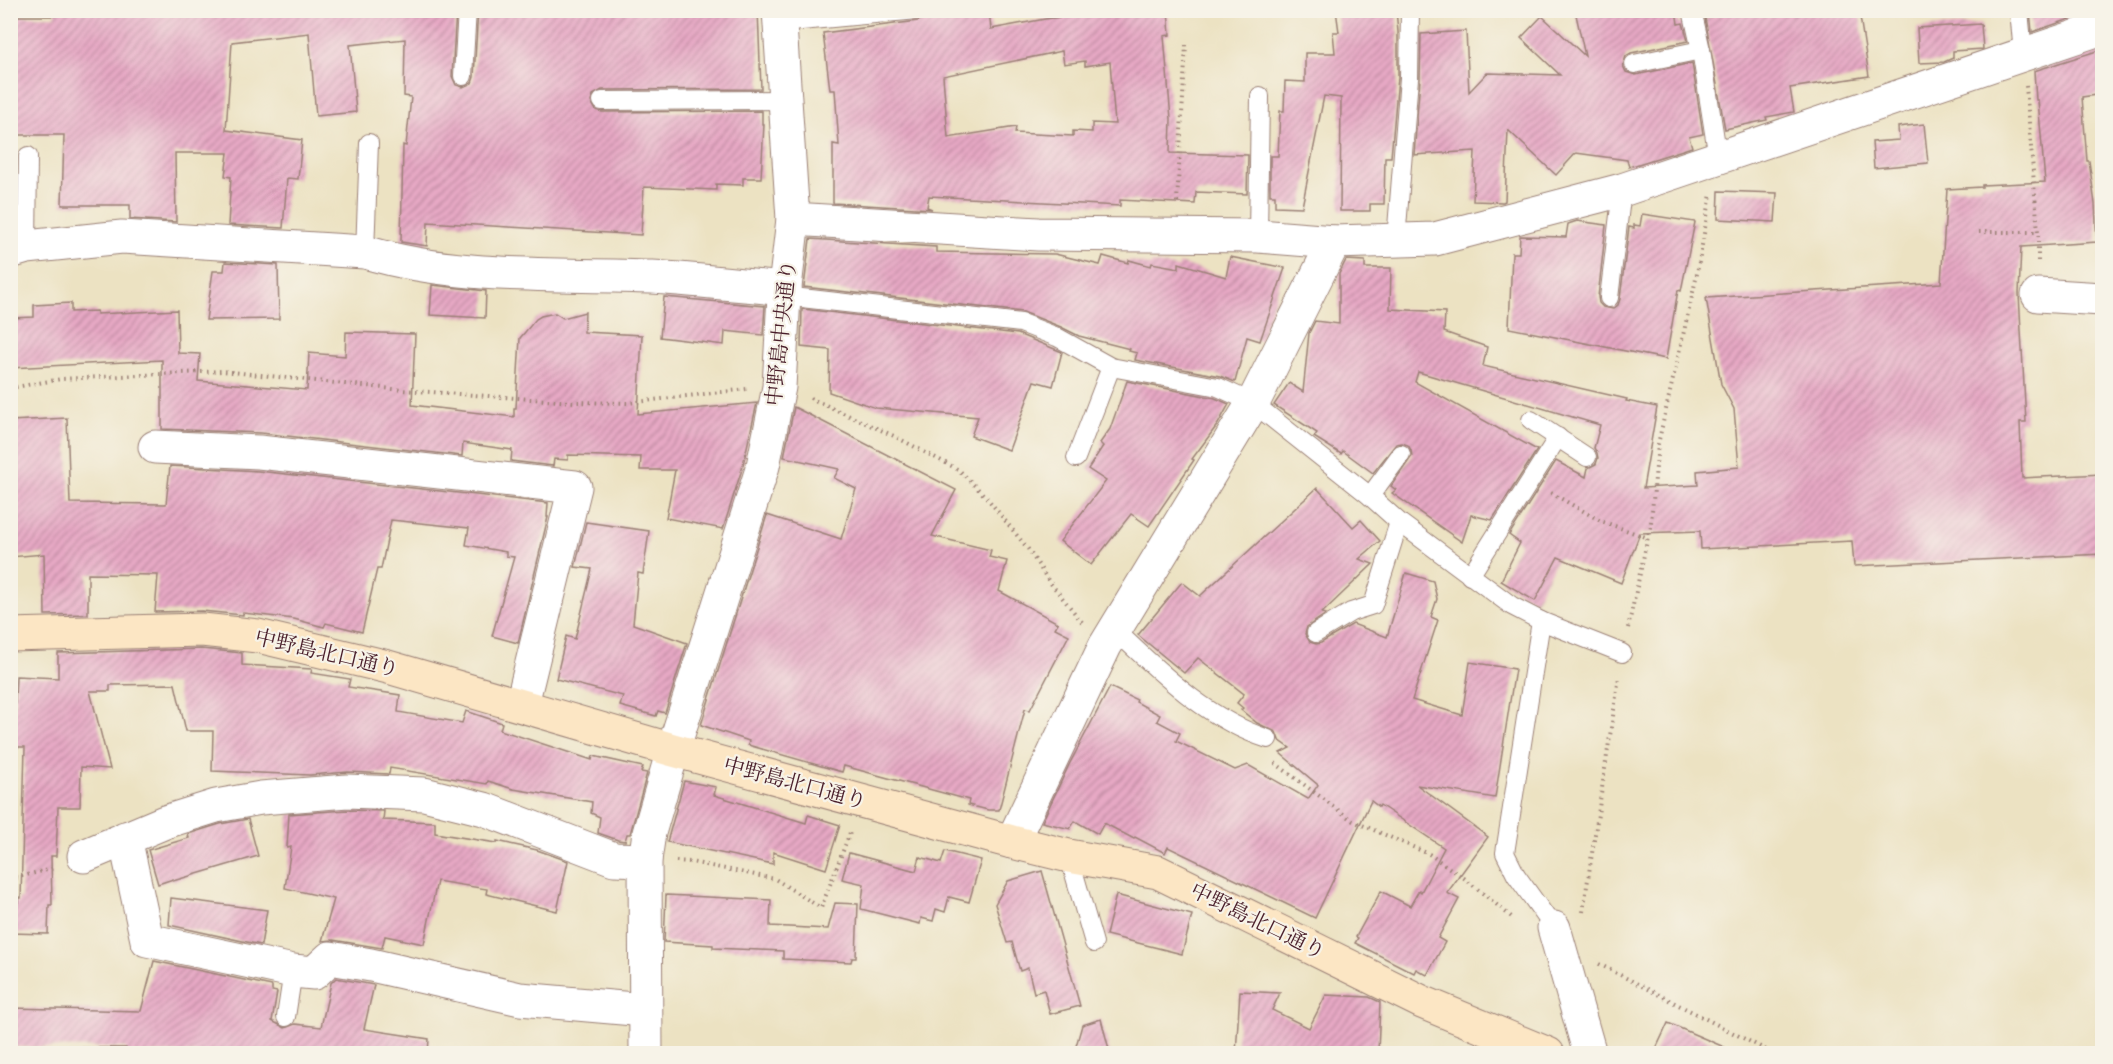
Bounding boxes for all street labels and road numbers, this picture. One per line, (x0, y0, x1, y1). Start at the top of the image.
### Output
street label: 中野島中央通り (761, 259, 801, 407)
street label: 中野島北口通り (253, 625, 401, 681)
street label: 中野島北口通り (721, 752, 869, 814)
street label: 中野島北口通り (1187, 878, 1329, 964)

